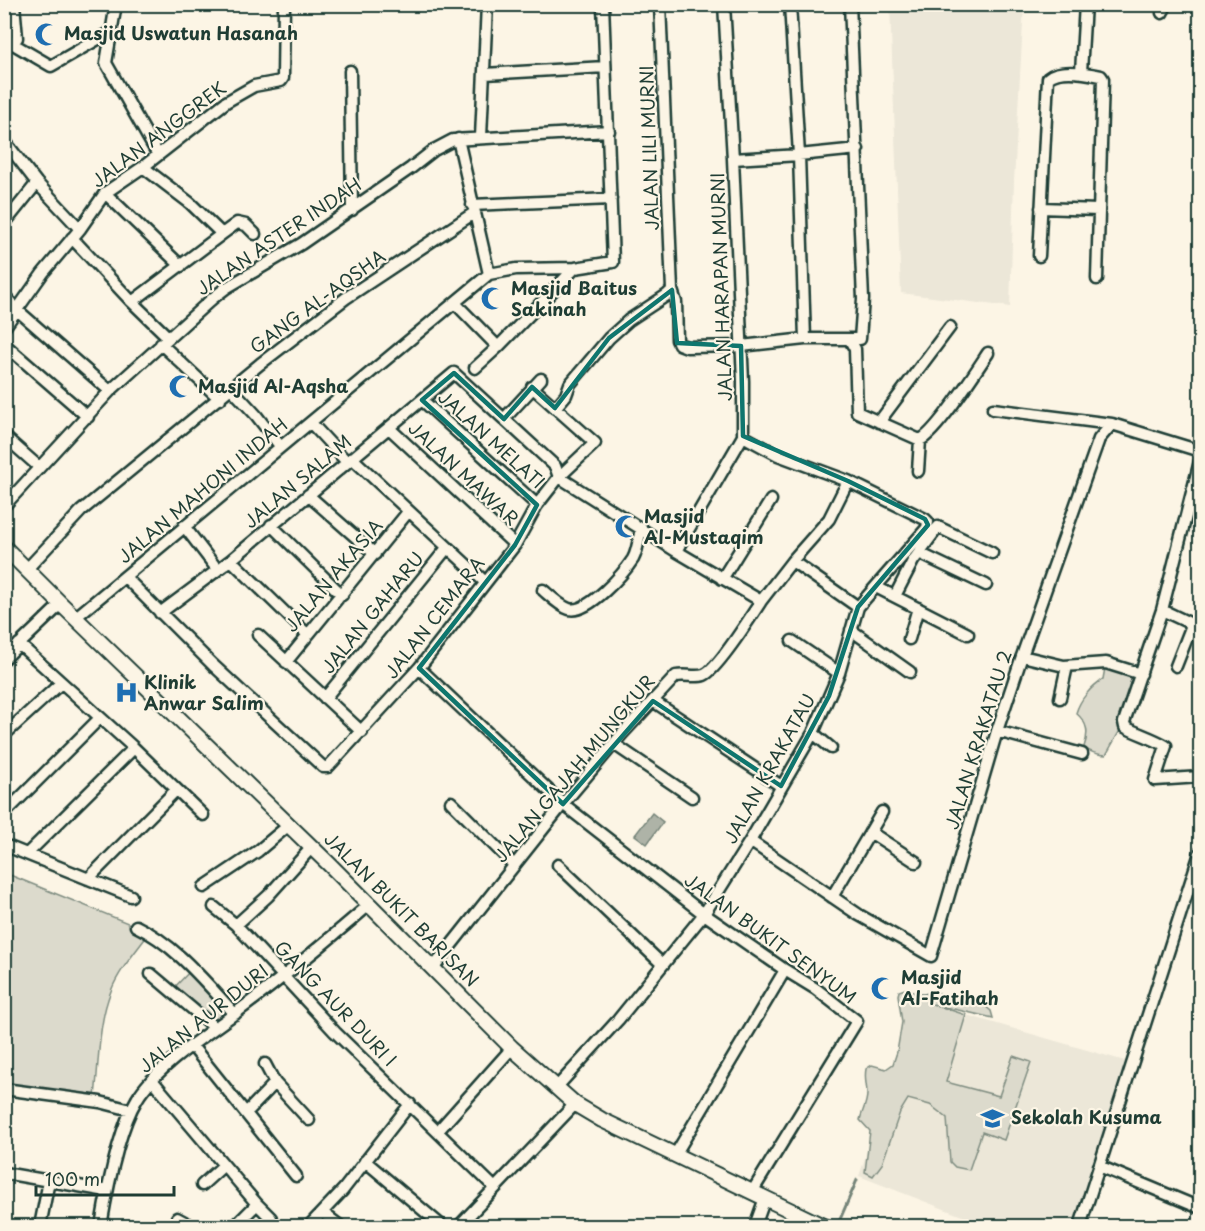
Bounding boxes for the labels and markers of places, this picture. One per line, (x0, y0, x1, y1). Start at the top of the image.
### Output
place label: Masjid Uswatun Hasanah (64, 19, 298, 46)
mosque icon: Masjid Uswatun Hasanah (33, 21, 59, 47)
place label: Masjid Baitus Sakinah (511, 274, 637, 322)
mosque icon: Masjid Baitus Sakinah (480, 286, 506, 312)
place label: Masjid Al-Aqsha (198, 372, 349, 399)
mosque icon: Masjid Al-Aqsha (167, 374, 193, 400)
place label: Masjid Al-Mustaqim (644, 502, 764, 550)
mosque icon: Masjid Al-Mustaqim (613, 514, 639, 540)
place label: Klinik Anwar Salim (144, 668, 264, 716)
hospital icon: Klinik Anwar Salim (113, 680, 139, 706)
place label: Masjid Al-Fatihah (901, 963, 999, 1011)
mosque icon: Masjid Al-Fatihah (870, 975, 896, 1001)
place label: Sekolah Kusuma (1011, 1103, 1162, 1130)
school or university icon: Sekolah Kusuma (980, 1105, 1006, 1131)

